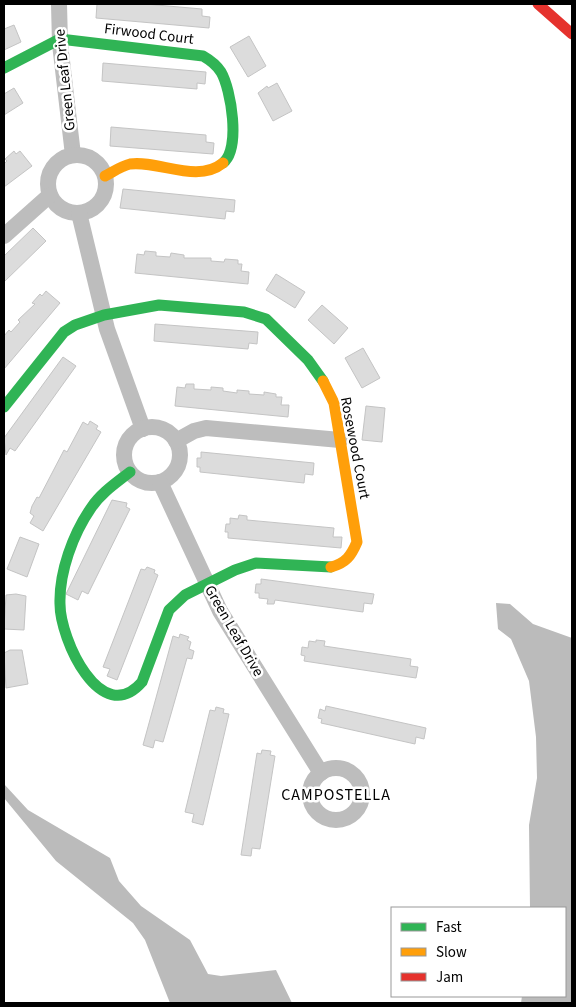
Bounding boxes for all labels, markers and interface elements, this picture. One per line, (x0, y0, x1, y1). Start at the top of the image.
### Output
street label: Firwood Court (103, 18, 195, 50)
street label: Green Leaf Drive (49, 28, 81, 132)
street label: Rosewood Court (335, 395, 375, 501)
street label: Green Leaf Drive (199, 581, 269, 681)
district label: CAMPOSTELLA (281, 784, 391, 806)
legend (391, 907, 566, 997)
text: Fast (436, 917, 462, 938)
text: Slow (436, 942, 467, 963)
text: Jam (436, 967, 463, 988)

